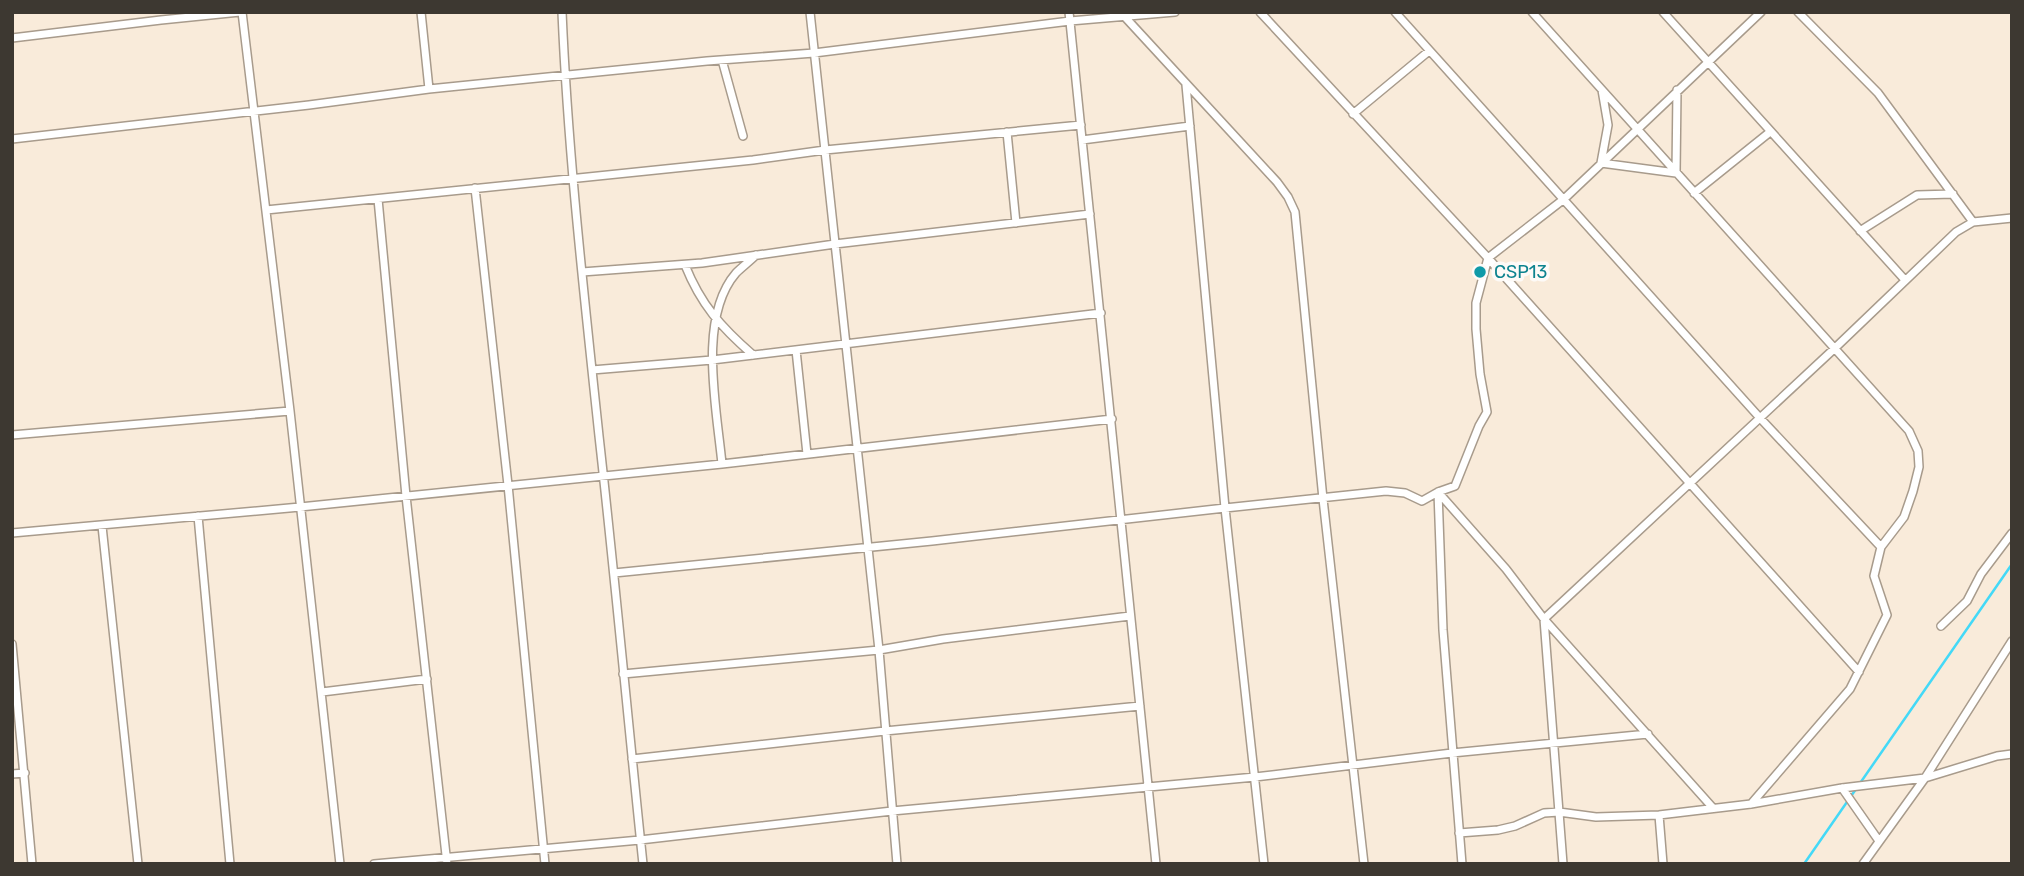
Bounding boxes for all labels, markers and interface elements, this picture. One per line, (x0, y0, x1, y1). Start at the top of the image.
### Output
place label: CSP13 (1494, 261, 1547, 283)
marker: CSP13 (1472, 264, 1488, 280)

